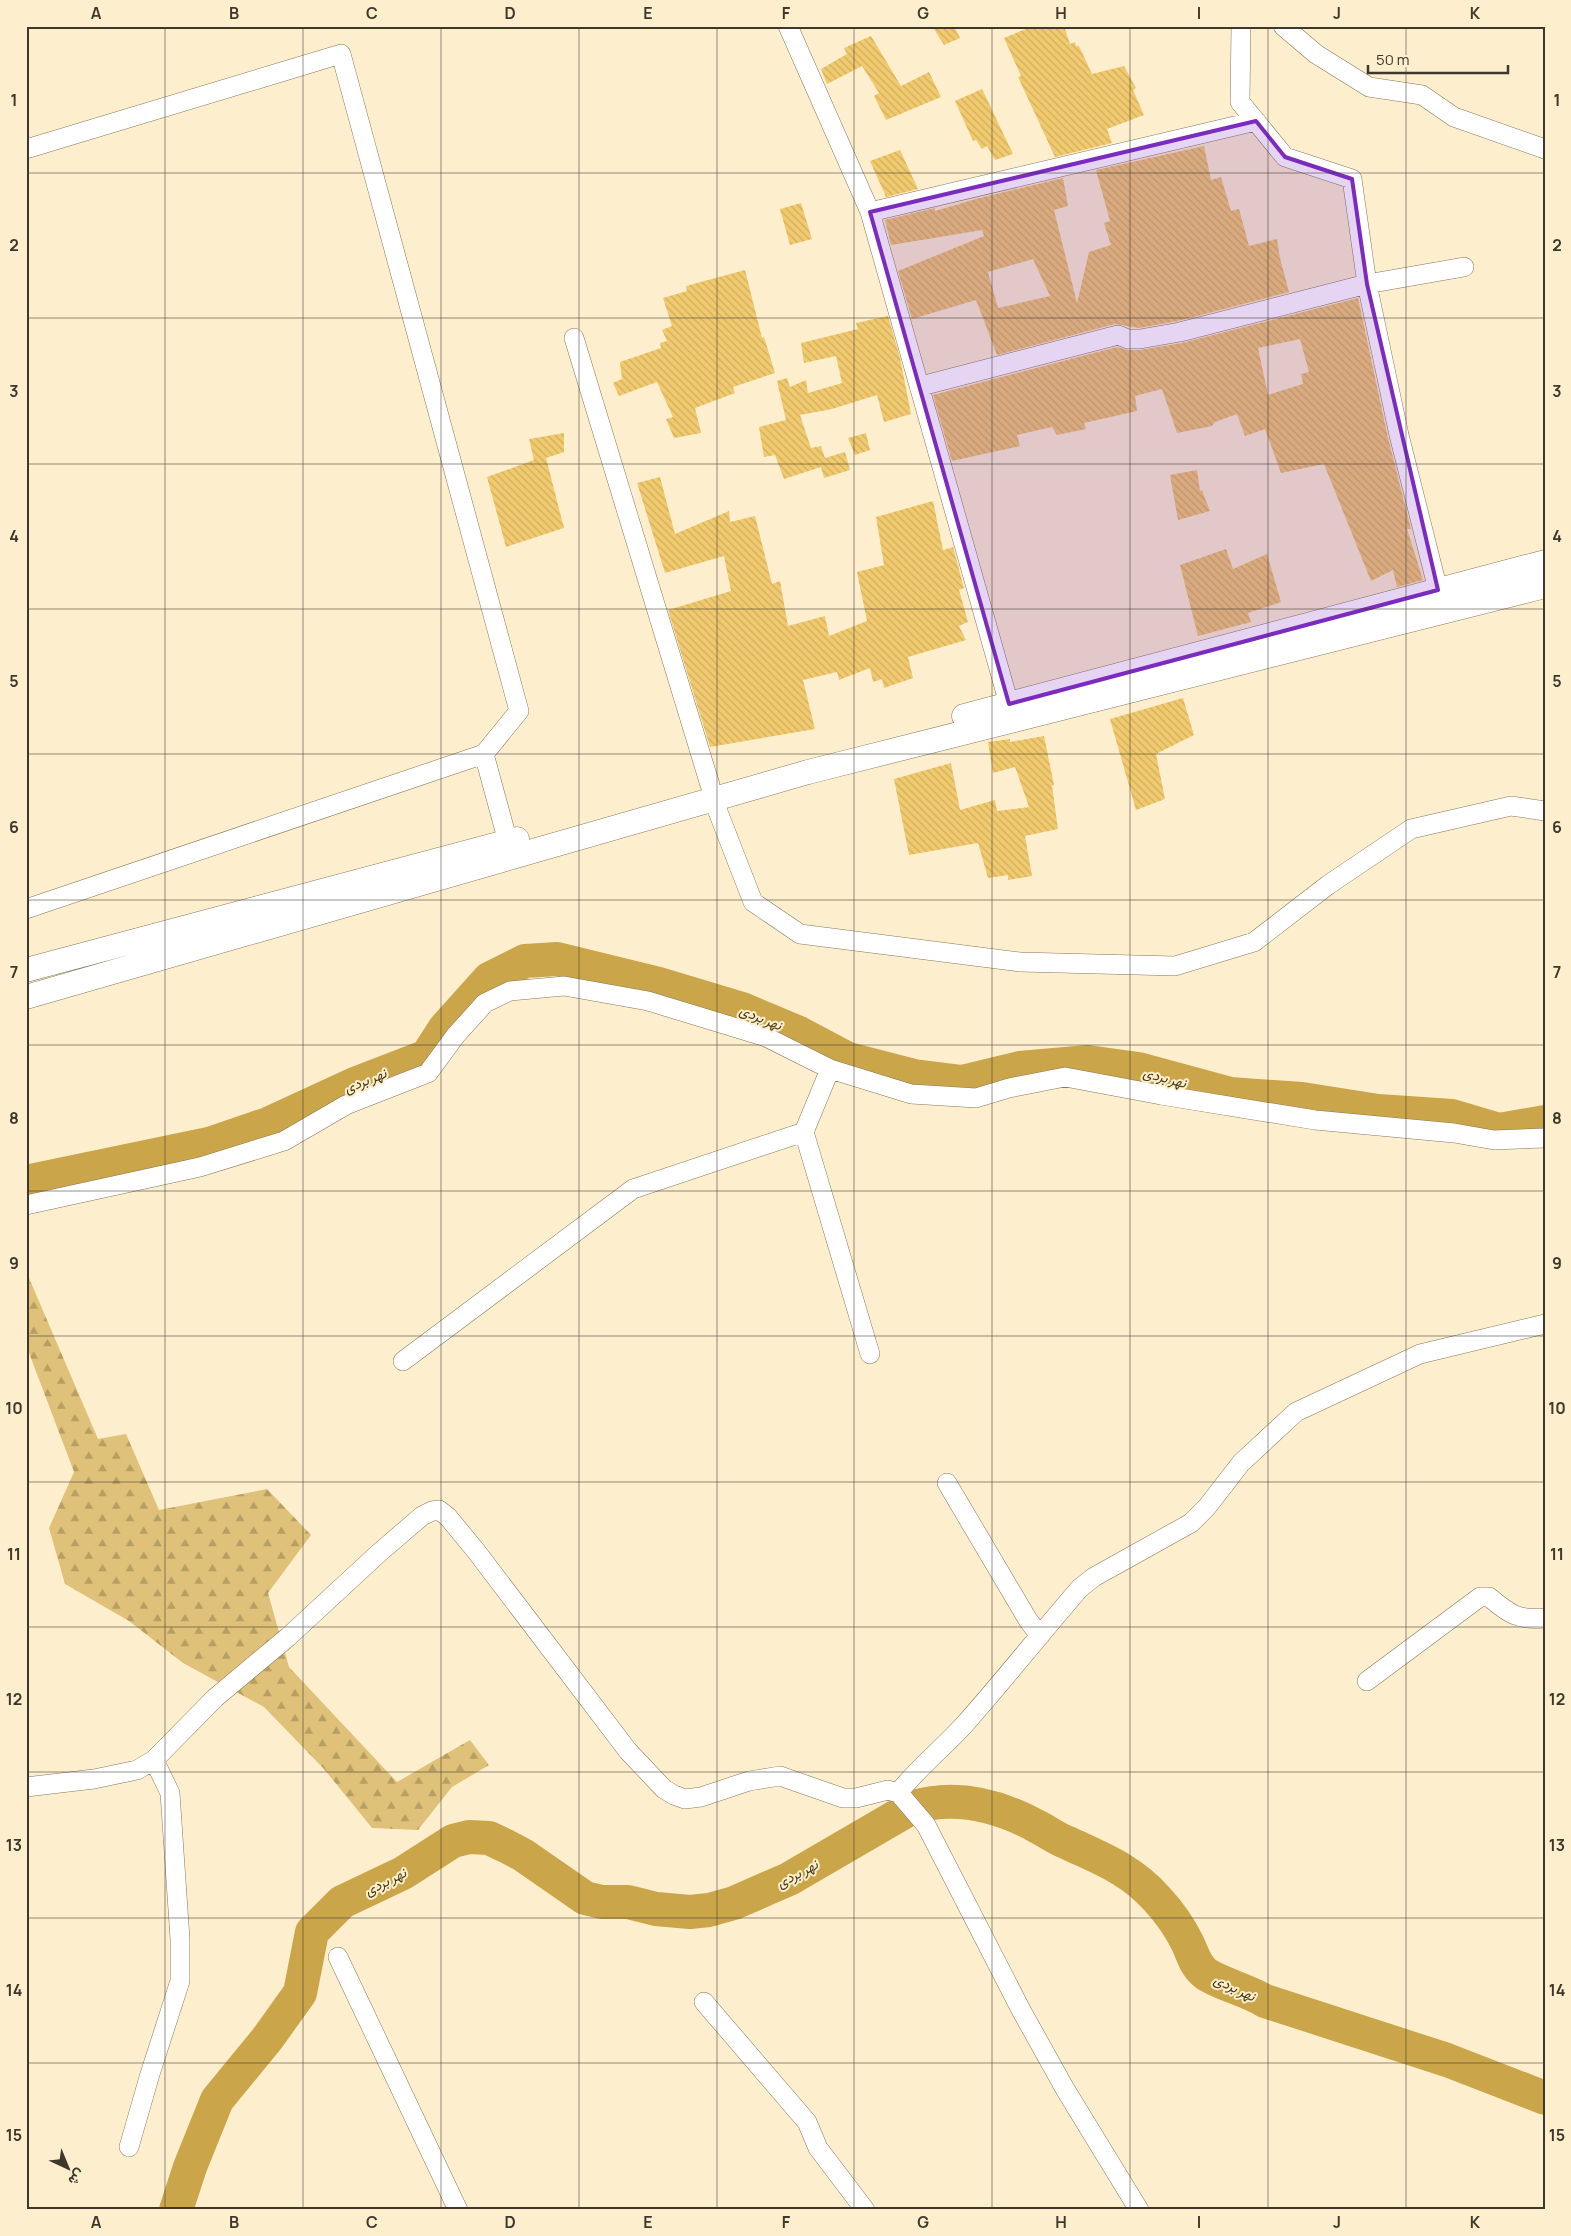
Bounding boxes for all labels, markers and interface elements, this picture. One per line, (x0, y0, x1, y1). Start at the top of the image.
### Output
text: A (91, 2, 102, 24)
text: B (229, 2, 239, 24)
text: C (366, 2, 378, 24)
text: D (504, 2, 516, 24)
text: E (643, 2, 653, 24)
text: F (782, 2, 791, 24)
text: G (917, 2, 929, 24)
text: H (1055, 2, 1067, 24)
text: I (1197, 2, 1201, 24)
text: J (1333, 2, 1341, 24)
text: K (1470, 2, 1481, 24)
scale bar (1368, 42, 1508, 74)
text: 50 m (1376, 49, 1410, 70)
text: 1 (10, 89, 18, 111)
text: 1 (1553, 89, 1561, 111)
text: 2 (9, 234, 19, 256)
text: 2 (1552, 234, 1562, 256)
text: 3 (9, 380, 19, 402)
text: 3 (1552, 380, 1562, 402)
text: 4 (9, 525, 19, 547)
text: 4 (1552, 525, 1562, 547)
text: 5 (9, 670, 19, 692)
text: 5 (1552, 670, 1562, 692)
text: 6 (9, 816, 19, 838)
text: 6 (1552, 816, 1562, 838)
text: 7 (10, 961, 18, 983)
text: 7 (1553, 961, 1561, 983)
water label: نهر بردى (737, 1000, 786, 1034)
water label: نهر بردى (1141, 1062, 1190, 1092)
water label: نهر بردى (341, 1063, 390, 1097)
text: 8 (9, 1107, 19, 1129)
text: 8 (1552, 1107, 1562, 1129)
text: 9 (9, 1252, 19, 1274)
text: 9 (1552, 1252, 1562, 1274)
text: 10 (5, 1397, 23, 1419)
text: 10 (1548, 1397, 1566, 1419)
text: 11 (7, 1543, 21, 1565)
text: 11 (1550, 1543, 1564, 1565)
text: 12 (6, 1688, 22, 1710)
text: 12 (1549, 1688, 1565, 1710)
text: 13 (6, 1834, 22, 1856)
text: 13 (1549, 1834, 1565, 1856)
water label: نهر بردى (773, 1854, 822, 1892)
water label: نهر بردى (361, 1862, 410, 1899)
water label: نهر بردى (1211, 1969, 1260, 2005)
text: 14 (6, 1979, 22, 2001)
text: 14 (1549, 1979, 1565, 2001)
text: 15 (6, 2124, 22, 2146)
text: 15 (1549, 2124, 1565, 2146)
north arrow (42, 2144, 92, 2194)
text: ش (65, 2165, 90, 2191)
text: A (91, 2211, 102, 2233)
text: B (229, 2211, 239, 2233)
text: C (366, 2211, 378, 2233)
text: D (504, 2211, 516, 2233)
text: E (643, 2211, 653, 2233)
text: F (782, 2211, 791, 2233)
text: G (917, 2211, 929, 2233)
text: H (1055, 2211, 1067, 2233)
text: I (1197, 2211, 1201, 2233)
text: J (1333, 2211, 1341, 2233)
text: K (1470, 2211, 1481, 2233)

